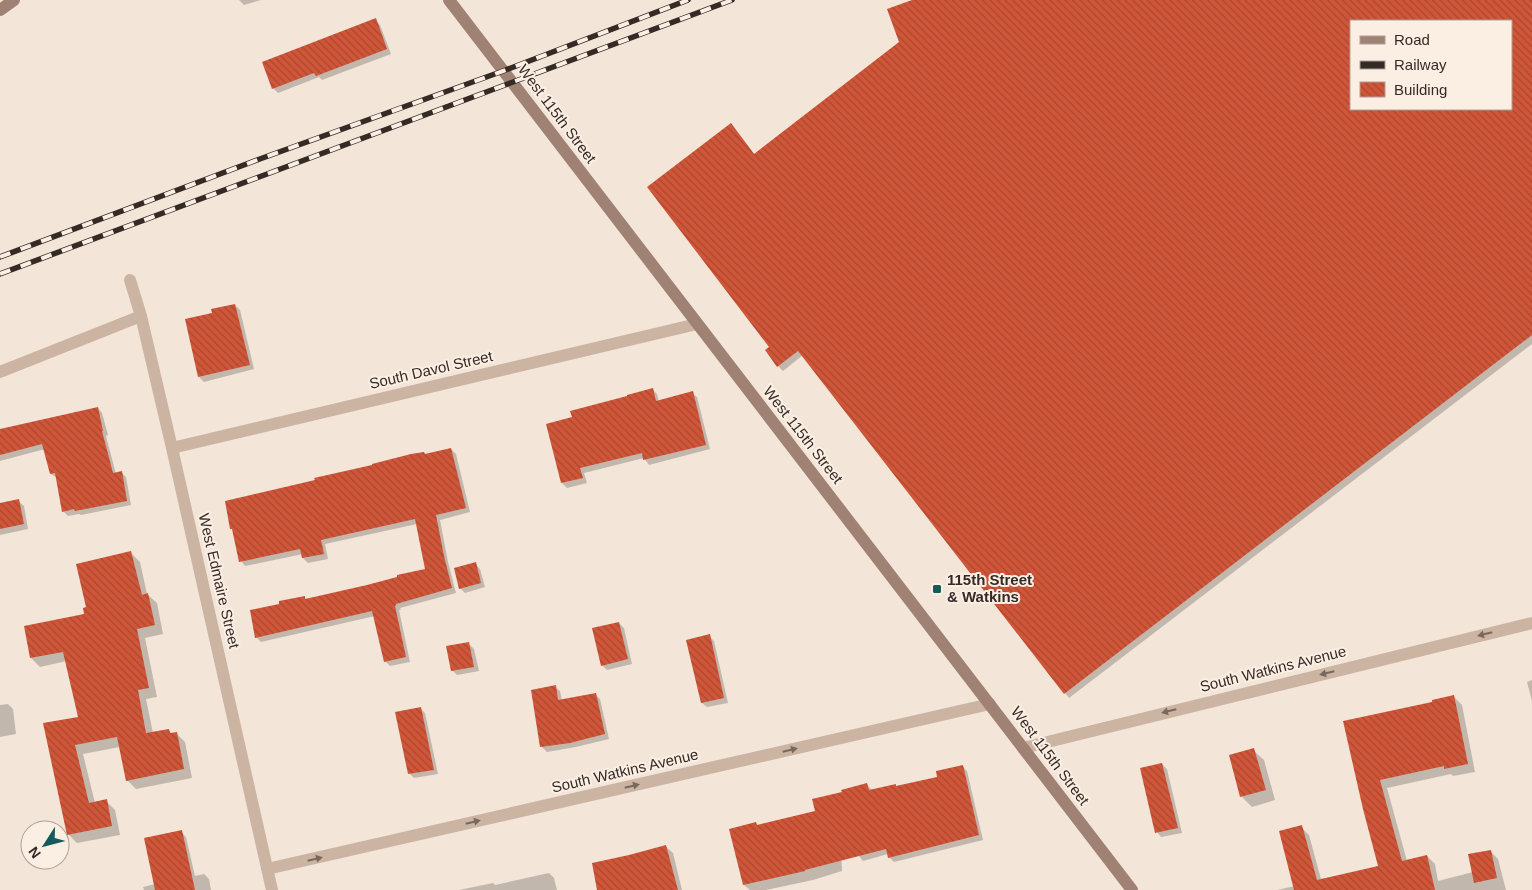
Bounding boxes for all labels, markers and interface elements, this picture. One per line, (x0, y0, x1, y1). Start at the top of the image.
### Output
legend (1350, 20, 1512, 110)
text: Road (1394, 31, 1430, 48)
text: Railway (1394, 56, 1447, 73)
street label: West 115th Street (515, 61, 600, 167)
text: Building (1394, 81, 1447, 98)
street label: South Davol Street (368, 347, 495, 392)
street label: West 115th Street (760, 383, 847, 487)
street label: West Edmaire Street (196, 512, 243, 651)
place label: 115th Street & Watkins (947, 571, 1032, 605)
marker: 115th Street & Watkins (931, 583, 943, 595)
one-way arrow (1477, 630, 1492, 638)
street label: South Watkins Avenue (1198, 642, 1348, 695)
one-way arrow (1319, 669, 1334, 677)
street label: West 115th Street (1008, 703, 1093, 809)
one-way arrow (1161, 707, 1176, 715)
street label: South Watkins Avenue (550, 745, 700, 796)
one-way arrow (782, 745, 798, 753)
one-way arrow (624, 782, 639, 790)
one-way arrow (466, 818, 481, 826)
north arrow (20, 820, 70, 870)
text: N (25, 844, 44, 861)
one-way arrow (307, 855, 322, 863)

